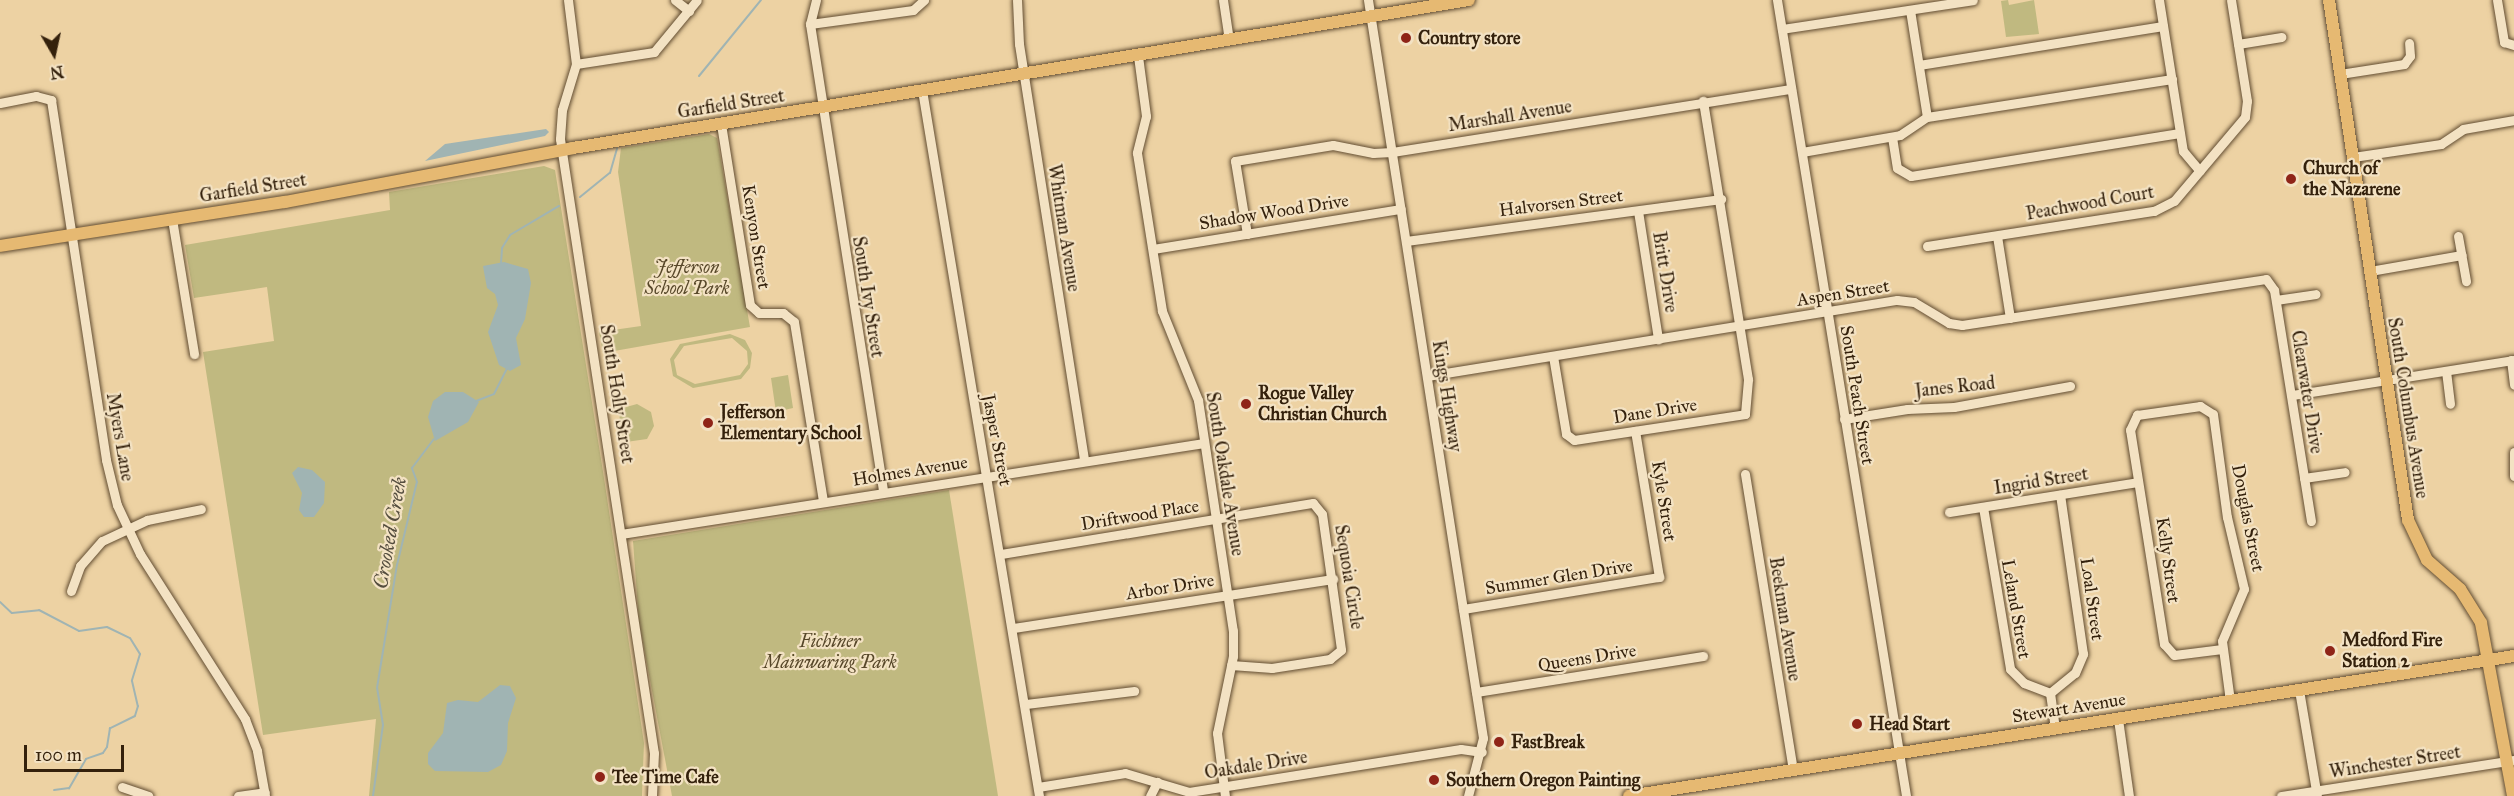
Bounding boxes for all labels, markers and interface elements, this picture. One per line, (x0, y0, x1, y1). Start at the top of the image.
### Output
north arrow (24, 24, 84, 84)
place label: Country store (1418, 27, 1520, 49)
marker: Country store (1399, 31, 1413, 45)
text: N (49, 62, 65, 83)
street label: Garfield Street (676, 85, 786, 123)
street label: Marshall Avenue (1447, 96, 1573, 136)
place label: Church of the Nazarene (2303, 158, 2400, 201)
street label: Whitman Avenue (1043, 163, 1085, 293)
street label: Garfield Street (198, 169, 308, 207)
marker: Church of the Nazarene (2284, 172, 2298, 186)
street label: Peachwood Court (2024, 181, 2156, 225)
street label: Kenyon Street (737, 183, 775, 291)
street label: Halvorsen Street (1498, 185, 1624, 221)
street label: Shadow Wood Drive (1198, 190, 1350, 234)
street label: Britt Drive (1648, 230, 1682, 314)
street label: South Ivy Street (848, 235, 888, 359)
park label: Jefferson School Park (645, 257, 729, 300)
street label: Aspen Street (1795, 275, 1891, 311)
street label: South Columbus Avenue (2383, 316, 2433, 500)
street label: South Holly Street (595, 323, 639, 465)
street label: South Peach Street (1835, 324, 1879, 466)
street label: Clearwater Drive (2287, 329, 2327, 455)
street label: Kings Highway (1428, 339, 1466, 453)
street label: Janes Road (1914, 372, 1996, 402)
place label: Rogue Valley Christian Church (1258, 383, 1387, 426)
street label: South Oakdale Avenue (1201, 390, 1249, 558)
street label: Myers Lane (102, 391, 138, 483)
street label: Jasper Street (978, 392, 1016, 488)
street label: Dane Drive (1612, 394, 1698, 428)
marker: Rogue Valley Christian Church (1239, 397, 1253, 411)
place label: Jefferson Elementary School (720, 402, 862, 444)
marker: Jefferson Elementary School (701, 416, 715, 430)
street label: Holmes Avenue (851, 451, 969, 491)
street label: Kyle Street (1647, 459, 1681, 543)
street label: Douglas Street (2227, 462, 2269, 574)
street label: Ingrid Street (1992, 463, 2090, 499)
water label: Crooked Creek (368, 475, 412, 591)
street label: Driftwood Place (1079, 495, 1201, 535)
street label: Kelly Street (2151, 516, 2185, 604)
street label: Sequoia Circle (1330, 523, 1368, 631)
street label: Summer Glen Drive (1484, 555, 1634, 599)
street label: Beekman Avenue (1765, 555, 1805, 683)
street label: Loal Street (2075, 556, 2109, 642)
street label: Leland Street (1997, 558, 2035, 660)
street label: Arbor Drive (1124, 569, 1216, 605)
place label: Medford Fire Station 2 (2342, 630, 2442, 672)
park label: Fichtner Mainwaring Park (763, 631, 897, 674)
street label: Queens Drive (1536, 640, 1638, 676)
marker: Medford Fire Station 2 (2323, 644, 2337, 658)
street label: Stewart Avenue (2011, 688, 2127, 728)
place label: Head Start (1869, 713, 1950, 735)
marker: Head Start (1850, 717, 1864, 731)
place label: FastBreak (1511, 731, 1585, 753)
scale bar (27, 733, 128, 771)
marker: FastBreak (1492, 735, 1506, 749)
street label: Winchester Street (2328, 741, 2462, 783)
text: 100 m (35, 744, 82, 766)
street label: Oakdale Drive (1203, 746, 1309, 784)
place label: Tee Time Cafe (612, 766, 719, 788)
place label: Southern Oregon Painting (1446, 769, 1640, 791)
marker: Tee Time Cafe (593, 770, 607, 784)
marker: Southern Oregon Painting (1427, 773, 1441, 787)

